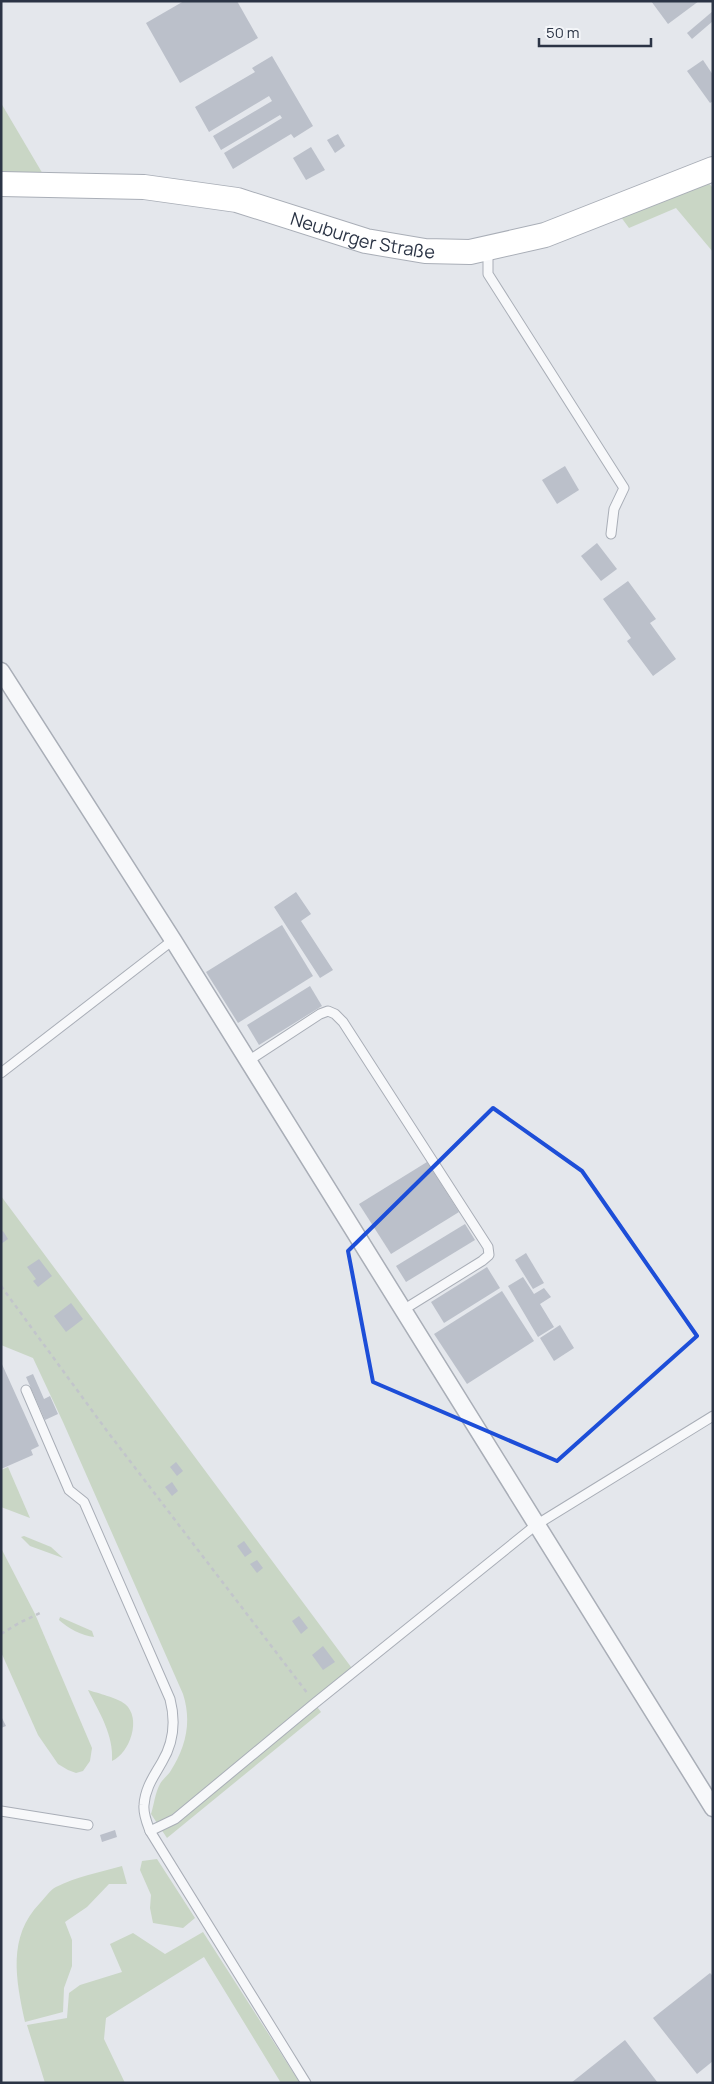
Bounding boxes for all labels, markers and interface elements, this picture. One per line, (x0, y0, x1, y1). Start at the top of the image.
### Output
scale bar (539, 15, 652, 47)
text: 50 m (546, 22, 580, 43)
street label: Neuburger Straße (288, 206, 435, 263)

